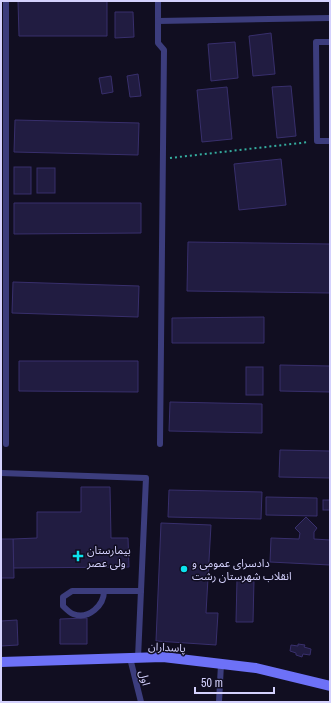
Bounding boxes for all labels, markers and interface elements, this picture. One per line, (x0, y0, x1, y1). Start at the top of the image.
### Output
place label: بیمارستان ولی عصر (86, 543, 131, 570)
marker: بیمارستان ولی عصر (72, 550, 84, 562)
place label: دادسرای عمومی و انقلاب شهرستان رشت (192, 556, 292, 583)
marker: دادسرای عمومی و انقلاب شهرستان رشت (179, 564, 189, 574)
street label: پاسداران (148, 639, 186, 656)
street label: اول (136, 669, 154, 687)
scale bar (195, 669, 274, 695)
text: 50 m (201, 675, 223, 691)

